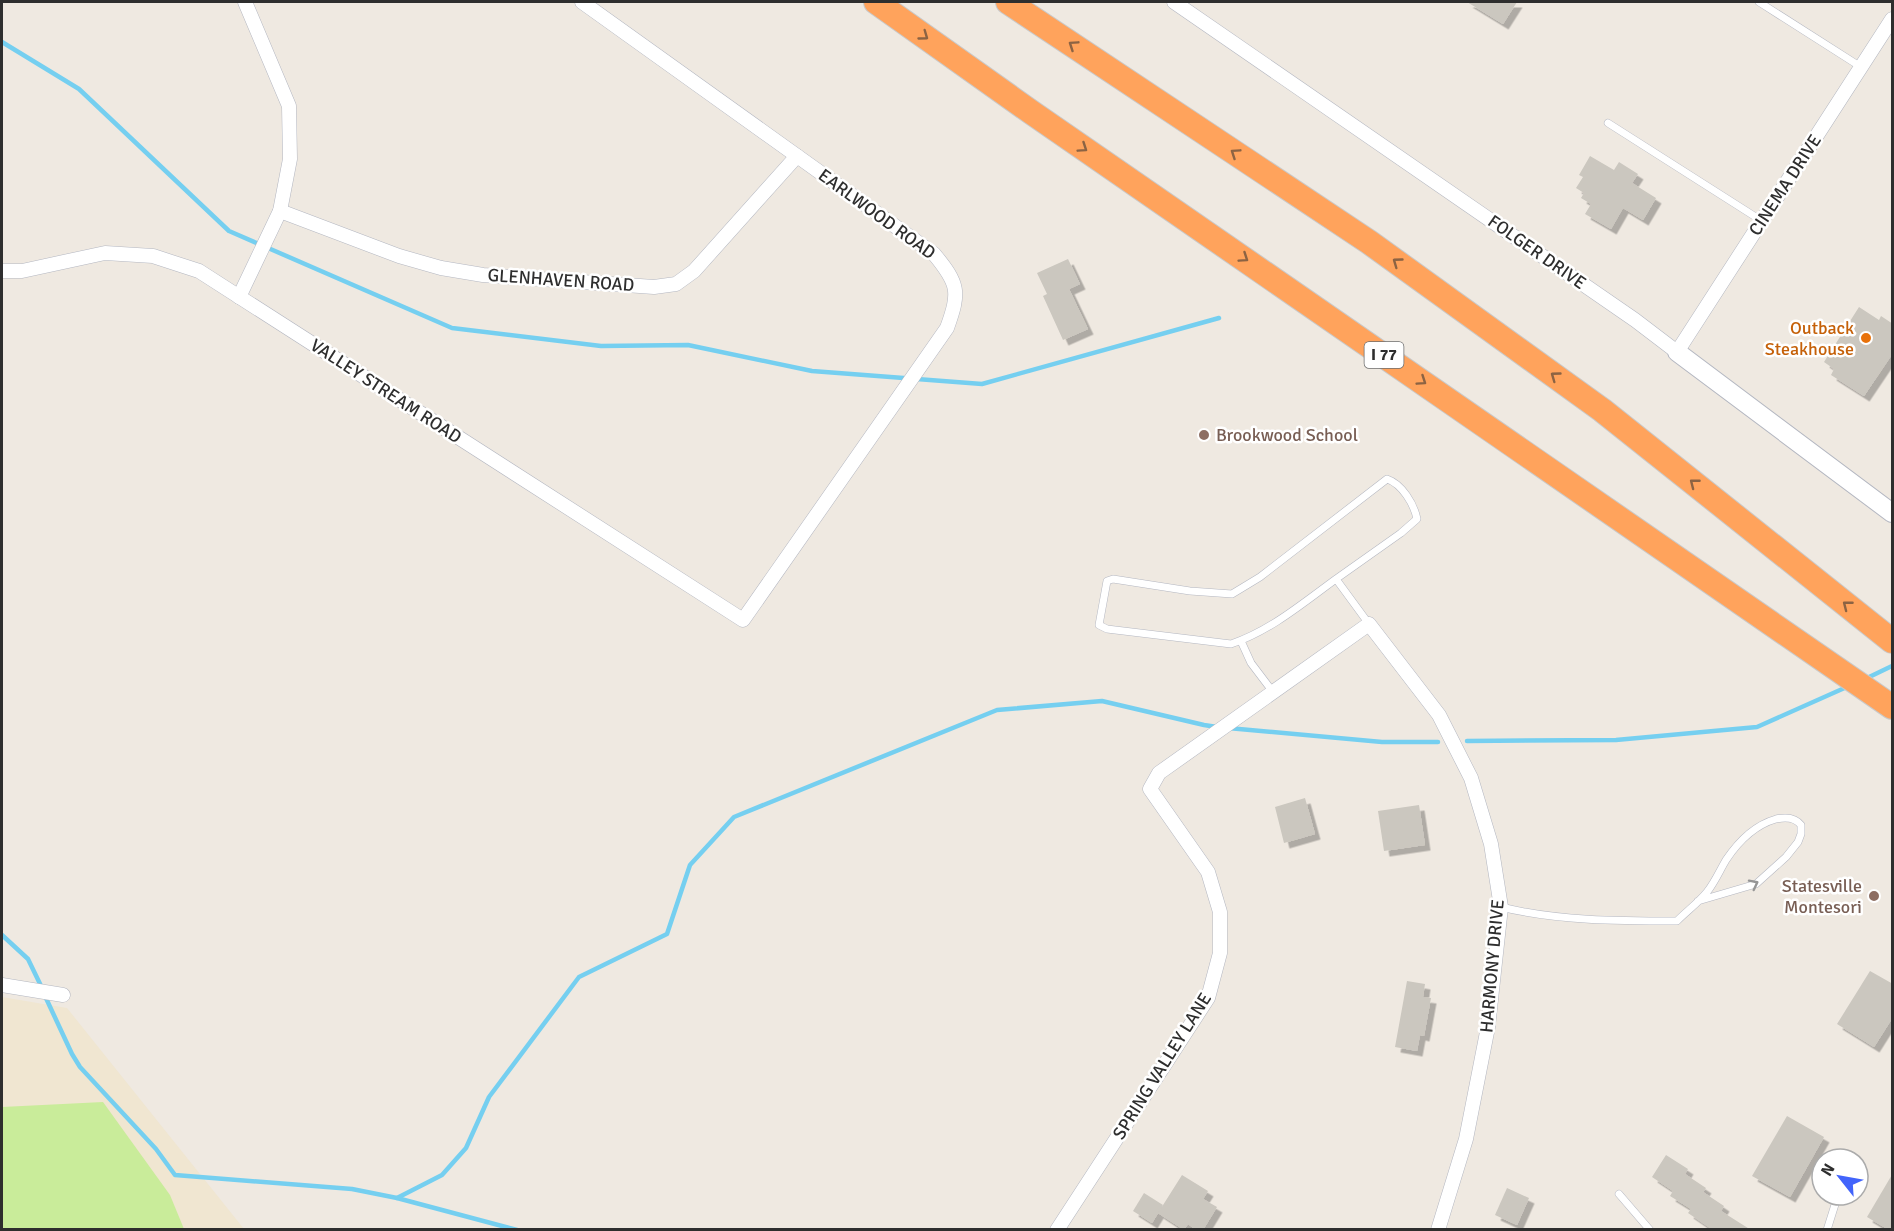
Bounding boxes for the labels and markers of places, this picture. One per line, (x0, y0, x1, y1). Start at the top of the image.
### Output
place label: Outback Steakhouse (1765, 317, 1854, 360)
marker: Outback Steakhouse (1859, 331, 1873, 345)
place label: Brookwood School (1216, 424, 1358, 446)
marker: Brookwood School (1197, 428, 1211, 442)
place label: Statesville Montesori (1782, 875, 1862, 918)
marker: Statesville Montesori (1867, 889, 1881, 903)

